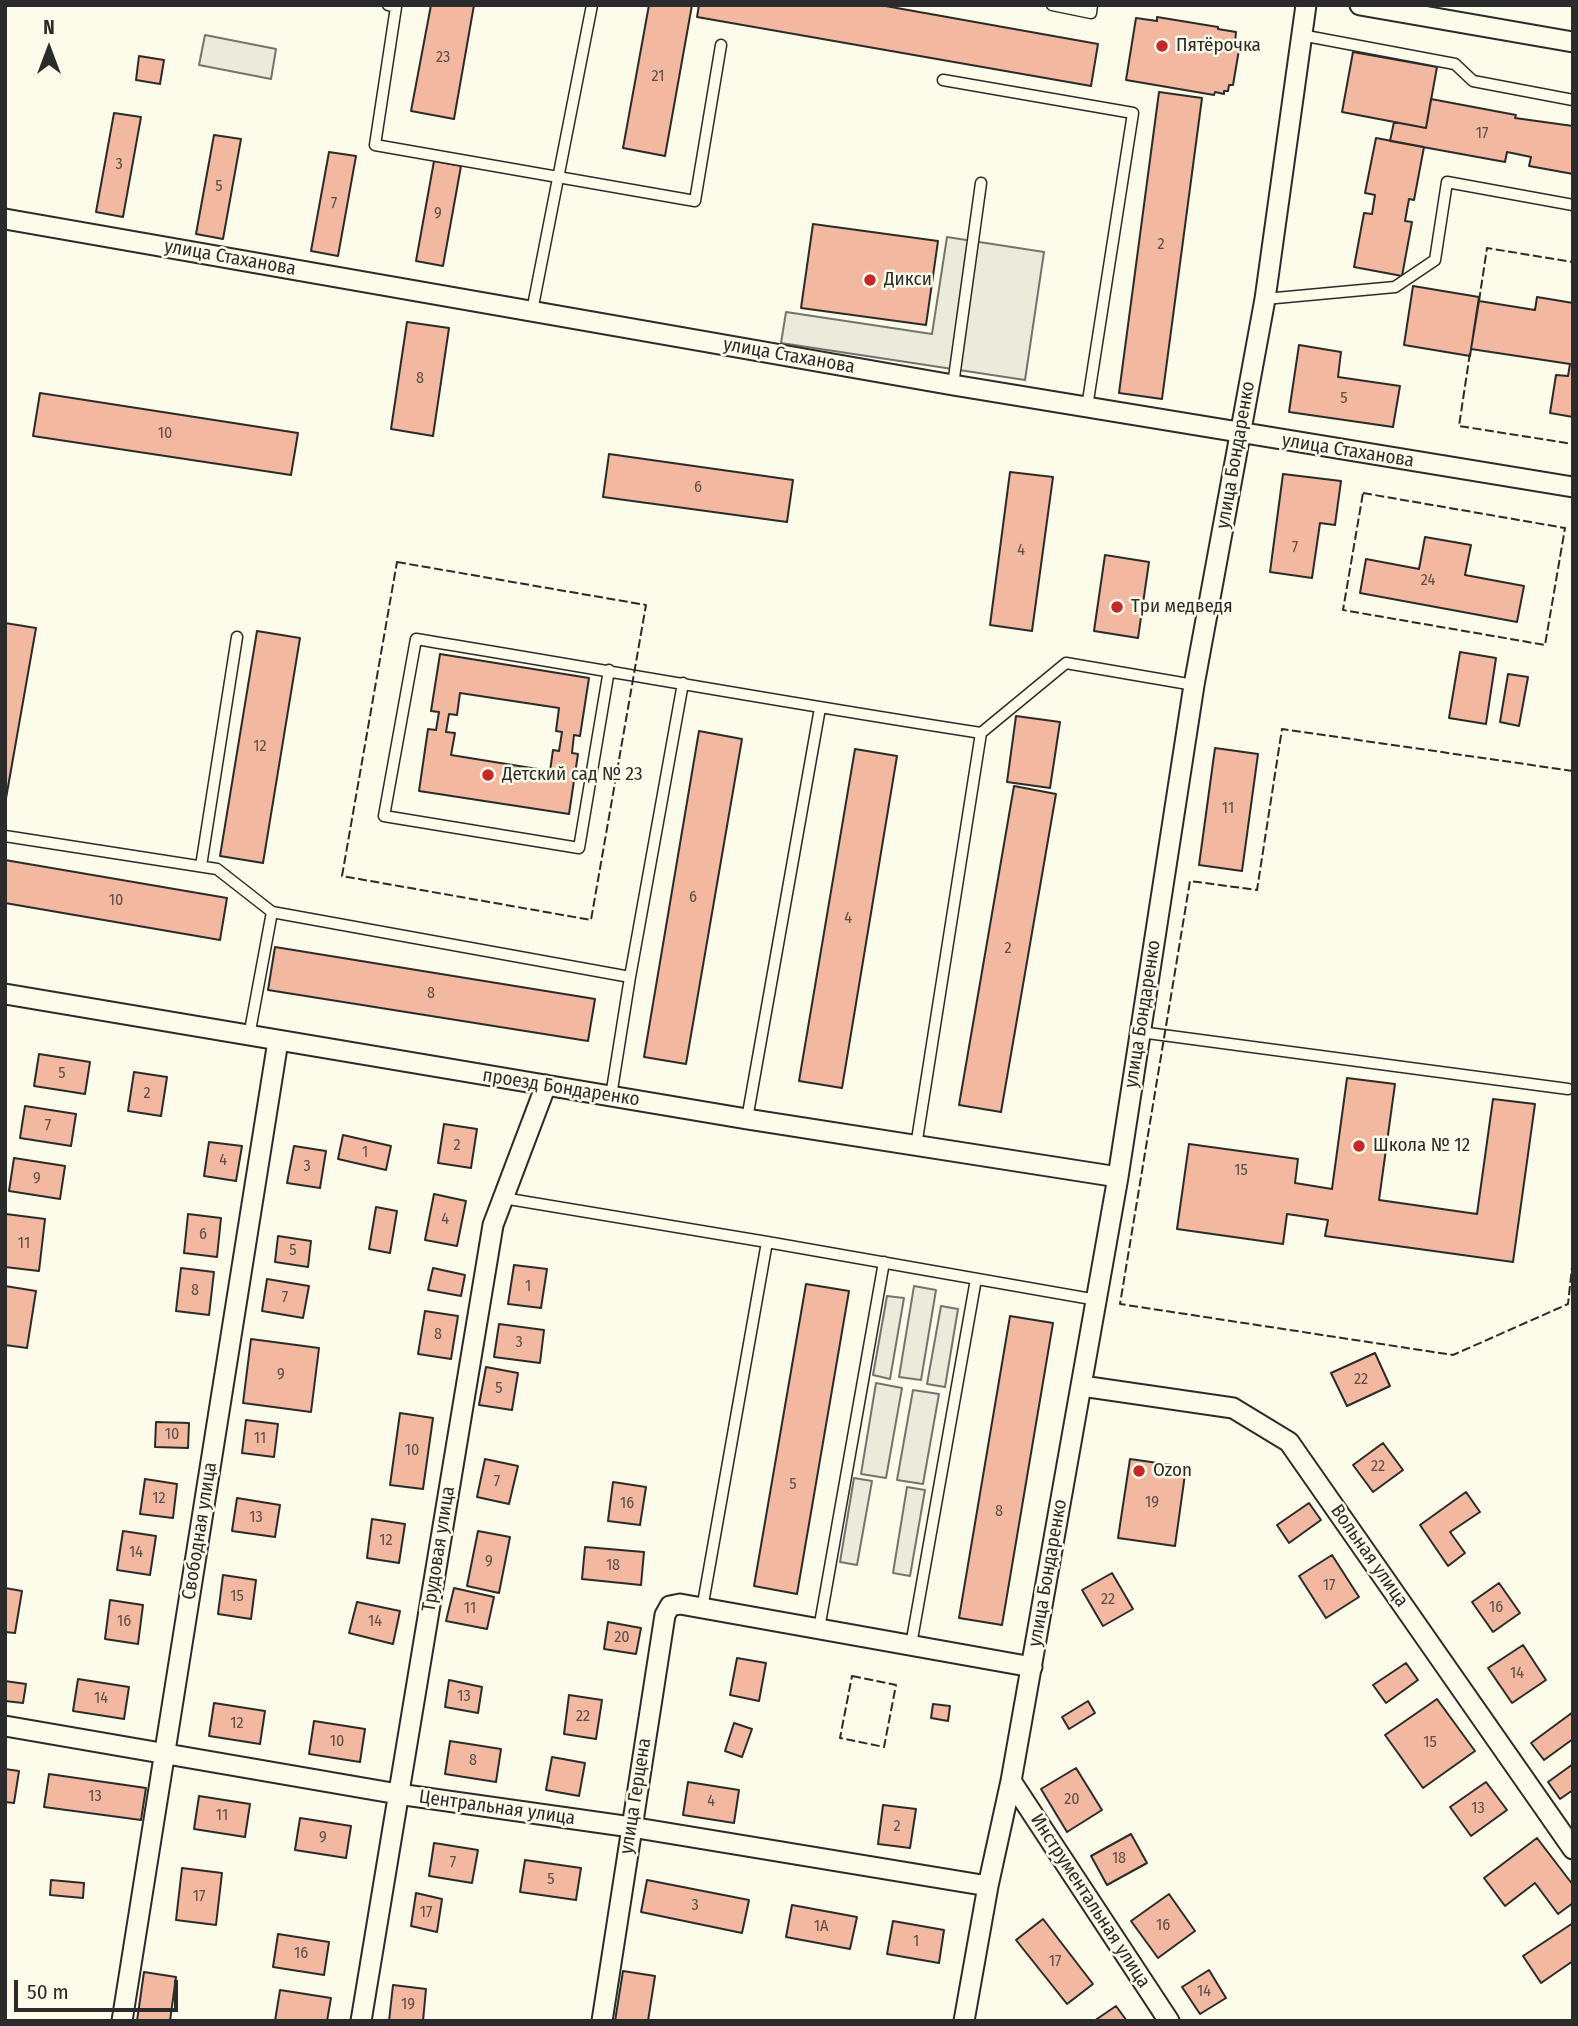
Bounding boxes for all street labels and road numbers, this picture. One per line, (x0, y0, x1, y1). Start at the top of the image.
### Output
street label: улица Стаханова (162, 235, 298, 281)
street label: улица Стаханова (721, 333, 857, 379)
street label: улица Бондаренко (1212, 379, 1260, 531)
street label: улица Стаханова (1280, 429, 1416, 473)
street label: улица Бондаренко (1120, 938, 1166, 1090)
street label: проезд Бондаренко (481, 1064, 641, 1112)
street label: Свободная улица (178, 1461, 222, 1601)
street label: Трудовая улица (418, 1485, 460, 1613)
street label: улица Бондаренко (1024, 1497, 1072, 1649)
street label: Вольная улица (1325, 1500, 1413, 1612)
street label: улица Герцена (616, 1736, 656, 1856)
street label: Центральная улица (417, 1786, 577, 1830)
street label: Инструментальная улица (1025, 1810, 1155, 1992)

